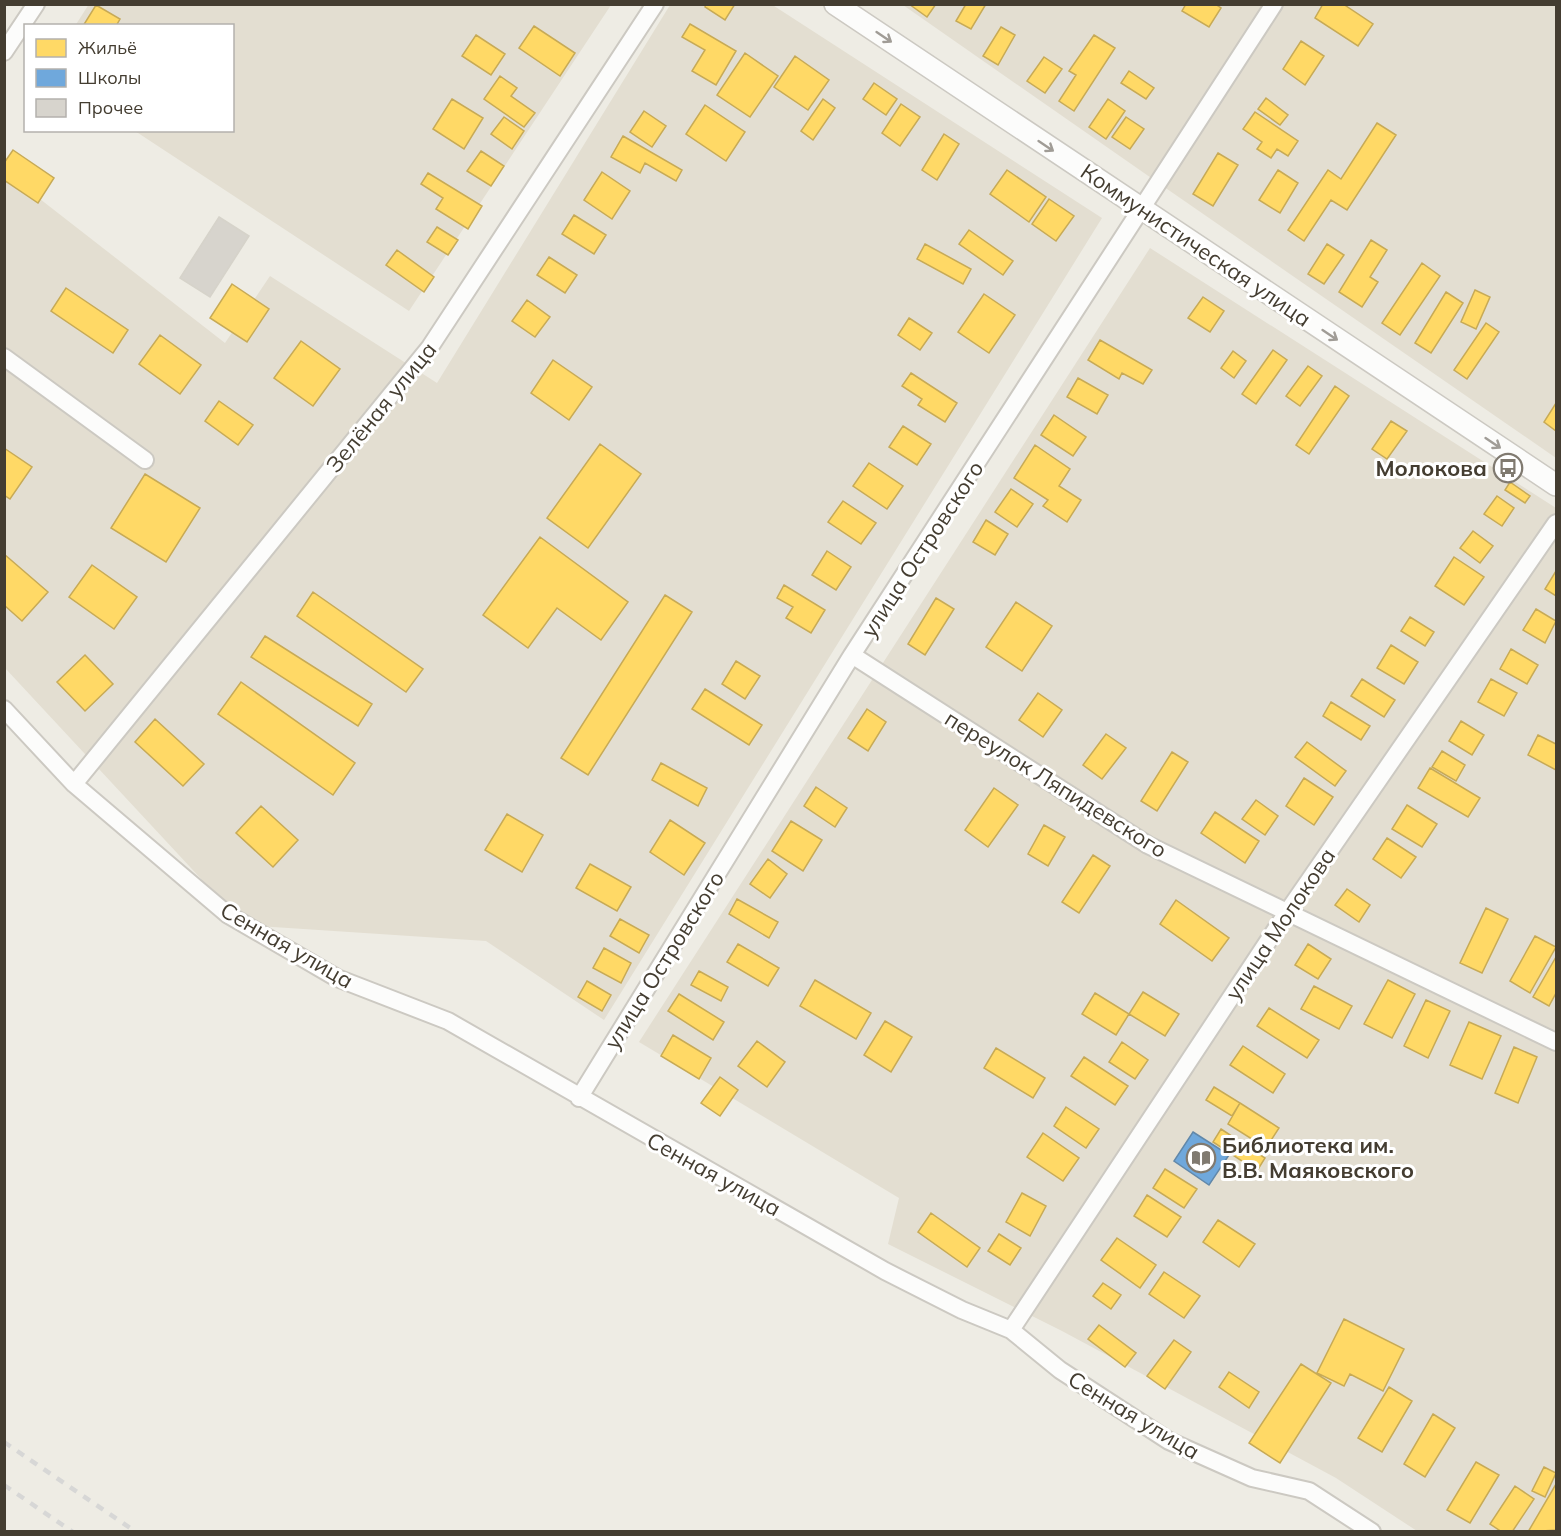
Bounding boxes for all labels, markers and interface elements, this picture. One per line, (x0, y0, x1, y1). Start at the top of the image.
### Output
legend (24, 24, 234, 132)
one-way arrow (875, 31, 892, 43)
text: Жильё (78, 36, 137, 59)
text: Школы (78, 66, 141, 89)
text: Прочее (78, 96, 143, 119)
one-way arrow (1037, 140, 1054, 152)
street label: Коммунистическая улица (1075, 157, 1317, 333)
one-way arrow (1322, 329, 1338, 341)
street label: Зелёная улица (320, 336, 442, 478)
one-way arrow (1484, 437, 1501, 449)
bus stop icon: Молокова (1492, 452, 1524, 484)
place label: Молокова (1375, 454, 1487, 482)
street label: улица Островского (855, 456, 989, 642)
street label: переулок Ляпидевского (940, 704, 1172, 864)
street label: улица Молокова (1219, 843, 1341, 1005)
street label: улица Островского (598, 866, 730, 1054)
street label: Сенная улица (216, 896, 358, 994)
street label: Сенная улица (642, 1126, 786, 1222)
place label: Библиотека им. В.В. Маяковского (1222, 1131, 1414, 1184)
library icon: Библиотека им. В.В. Маяковского (1185, 1142, 1217, 1174)
street label: Сенная улица (1063, 1365, 1205, 1465)

